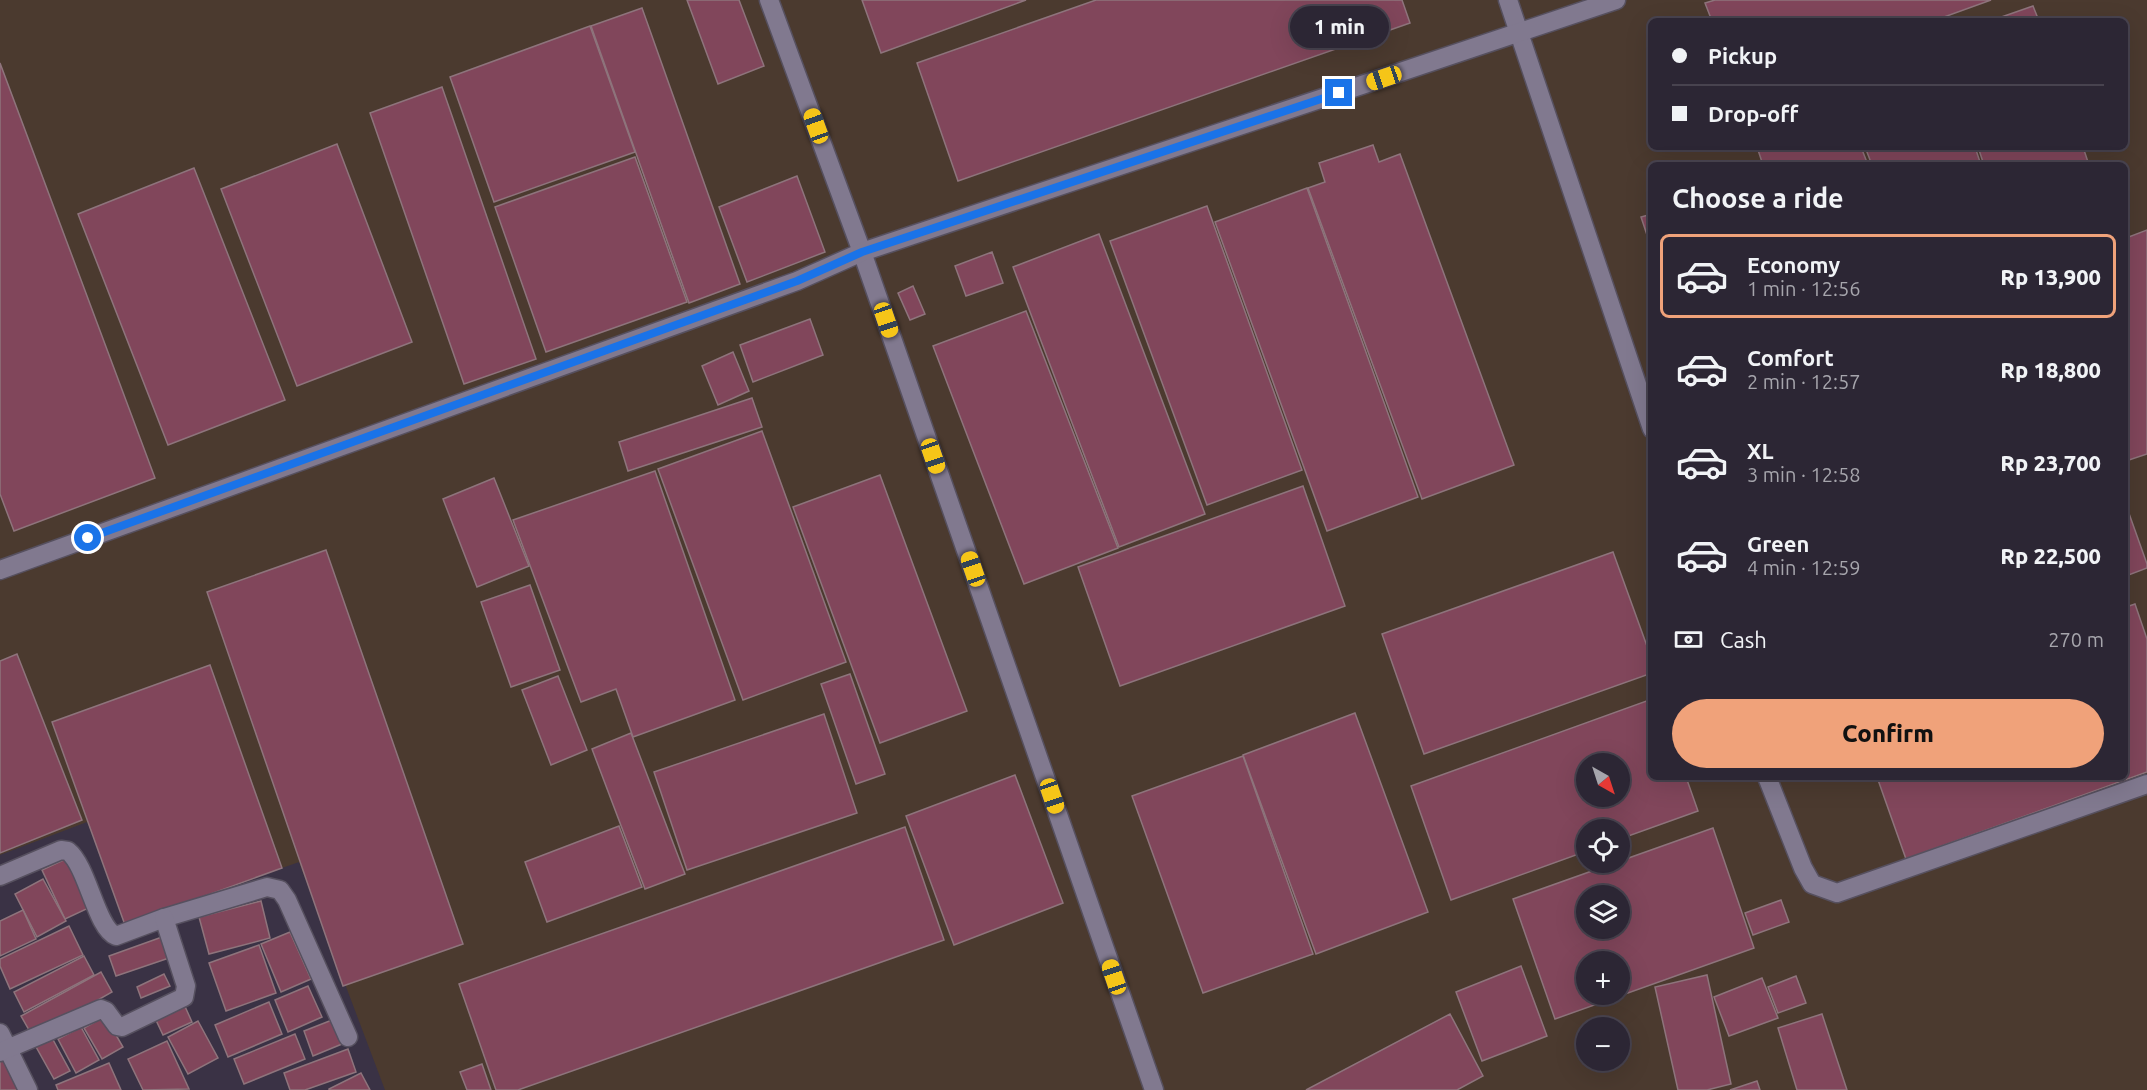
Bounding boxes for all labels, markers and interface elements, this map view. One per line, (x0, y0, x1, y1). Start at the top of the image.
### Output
callout: 1 min (1290, 6, 1388, 48)
text: 1 min (1314, 15, 1365, 38)
text: Pickup (1708, 43, 1777, 68)
car (1364, 64, 1404, 92)
route end (1325, 79, 1352, 106)
text: Drop-off (1708, 101, 1798, 126)
car (801, 106, 831, 146)
text: Choose a ride (1672, 183, 1844, 213)
icon: car (1675, 249, 1729, 303)
text: Economy (1747, 252, 1840, 277)
text: Rp 13,900 (2000, 264, 2101, 289)
text: 1 min · 12:56 (1747, 277, 1861, 300)
car (872, 300, 900, 340)
icon: car (1675, 342, 1729, 396)
text: Comfort (1747, 345, 1834, 370)
text: Rp 18,800 (2000, 357, 2101, 382)
text: 2 min · 12:57 (1747, 370, 1861, 393)
icon: car (1675, 435, 1729, 489)
car (919, 436, 947, 476)
text: XL (1747, 438, 1774, 463)
text: Rp 23,700 (2000, 450, 2101, 475)
text: 3 min · 12:58 (1747, 463, 1861, 486)
route start (74, 524, 101, 551)
icon: car (1675, 528, 1729, 582)
text: Green (1747, 531, 1809, 556)
text: Rp 22,500 (2000, 543, 2101, 568)
car (959, 549, 987, 589)
text: 4 min · 12:59 (1747, 556, 1861, 579)
icon: cash (1672, 623, 1705, 656)
text: Cash (1720, 627, 1767, 652)
text: 270 m (2048, 628, 2104, 651)
button: Confirm (1672, 699, 2104, 768)
north arrow (1576, 753, 1630, 807)
map controls (1576, 753, 1630, 1071)
car (1038, 776, 1066, 816)
button: locate (1576, 819, 1630, 873)
button: layers (1576, 885, 1630, 939)
button: + (1576, 951, 1630, 1005)
car (1100, 957, 1128, 997)
button: − (1576, 1017, 1630, 1071)

